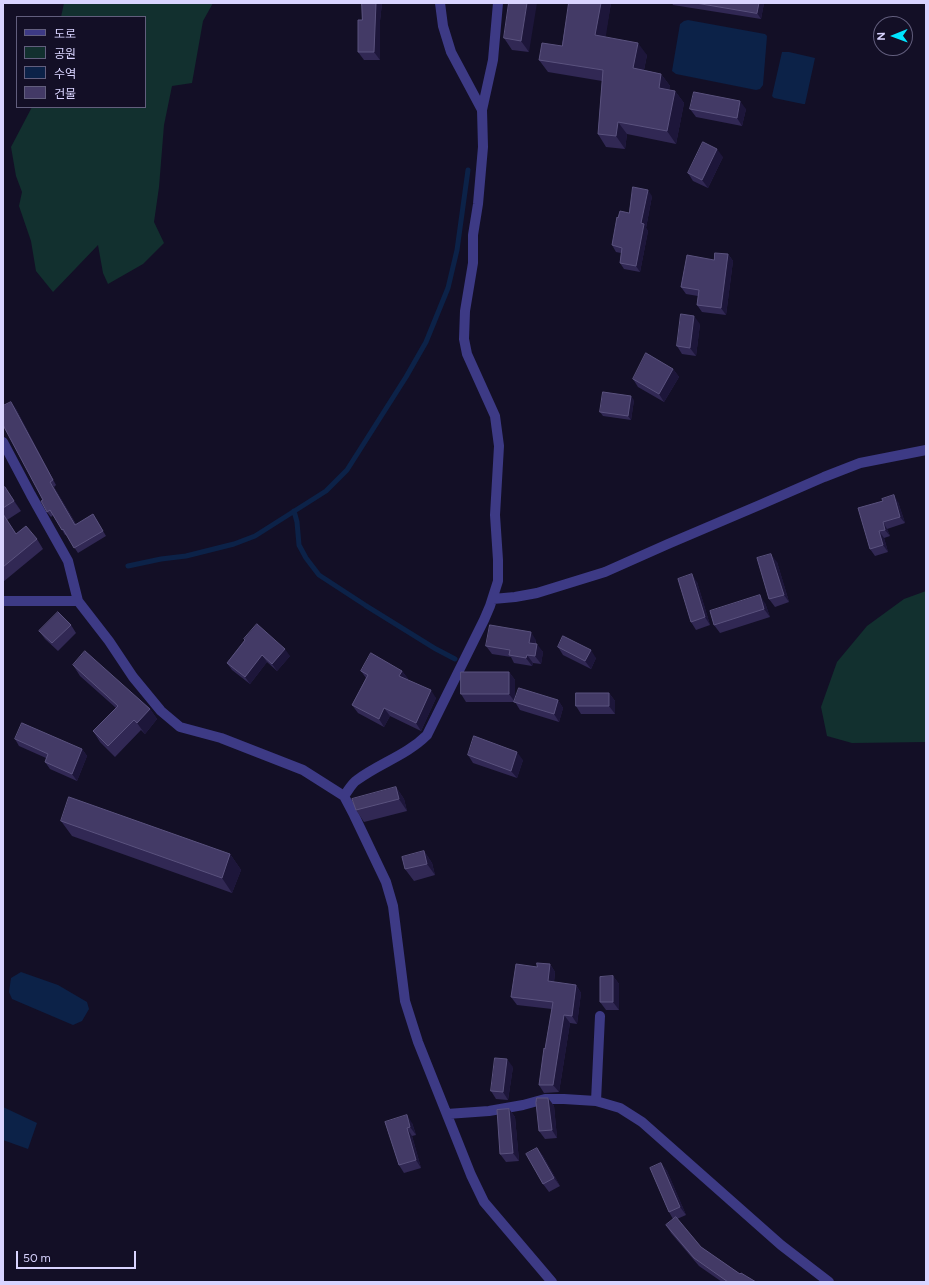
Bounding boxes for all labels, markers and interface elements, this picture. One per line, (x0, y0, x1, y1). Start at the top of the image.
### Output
legend (16, 16, 146, 108)
north arrow (873, 16, 913, 56)
text: 도로 (54, 27, 76, 41)
text: N (875, 32, 888, 41)
text: 공원 (54, 47, 76, 61)
text: 수역 (54, 67, 76, 81)
text: 건물 (54, 87, 76, 101)
scale bar (18, 1243, 138, 1269)
text: 50 m (23, 1251, 51, 1265)

